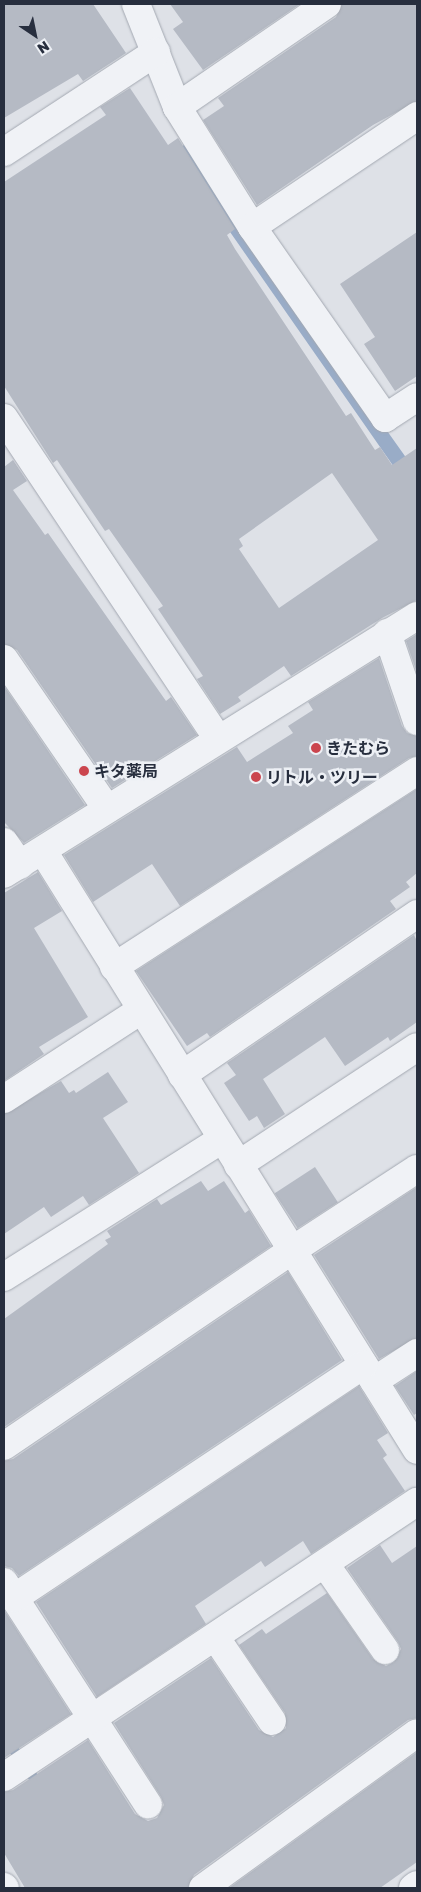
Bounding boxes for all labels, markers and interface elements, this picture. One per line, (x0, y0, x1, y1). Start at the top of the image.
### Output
north arrow (10, 10, 60, 60)
text: N (35, 38, 53, 58)
place label: きたむら (326, 738, 390, 758)
marker: きたむら (310, 742, 322, 754)
place label: キタ薬局 (94, 761, 158, 781)
marker: キタ薬局 (78, 765, 90, 777)
place label: リトル・ツリー (266, 767, 378, 787)
marker: リトル・ツリー (250, 771, 262, 783)

